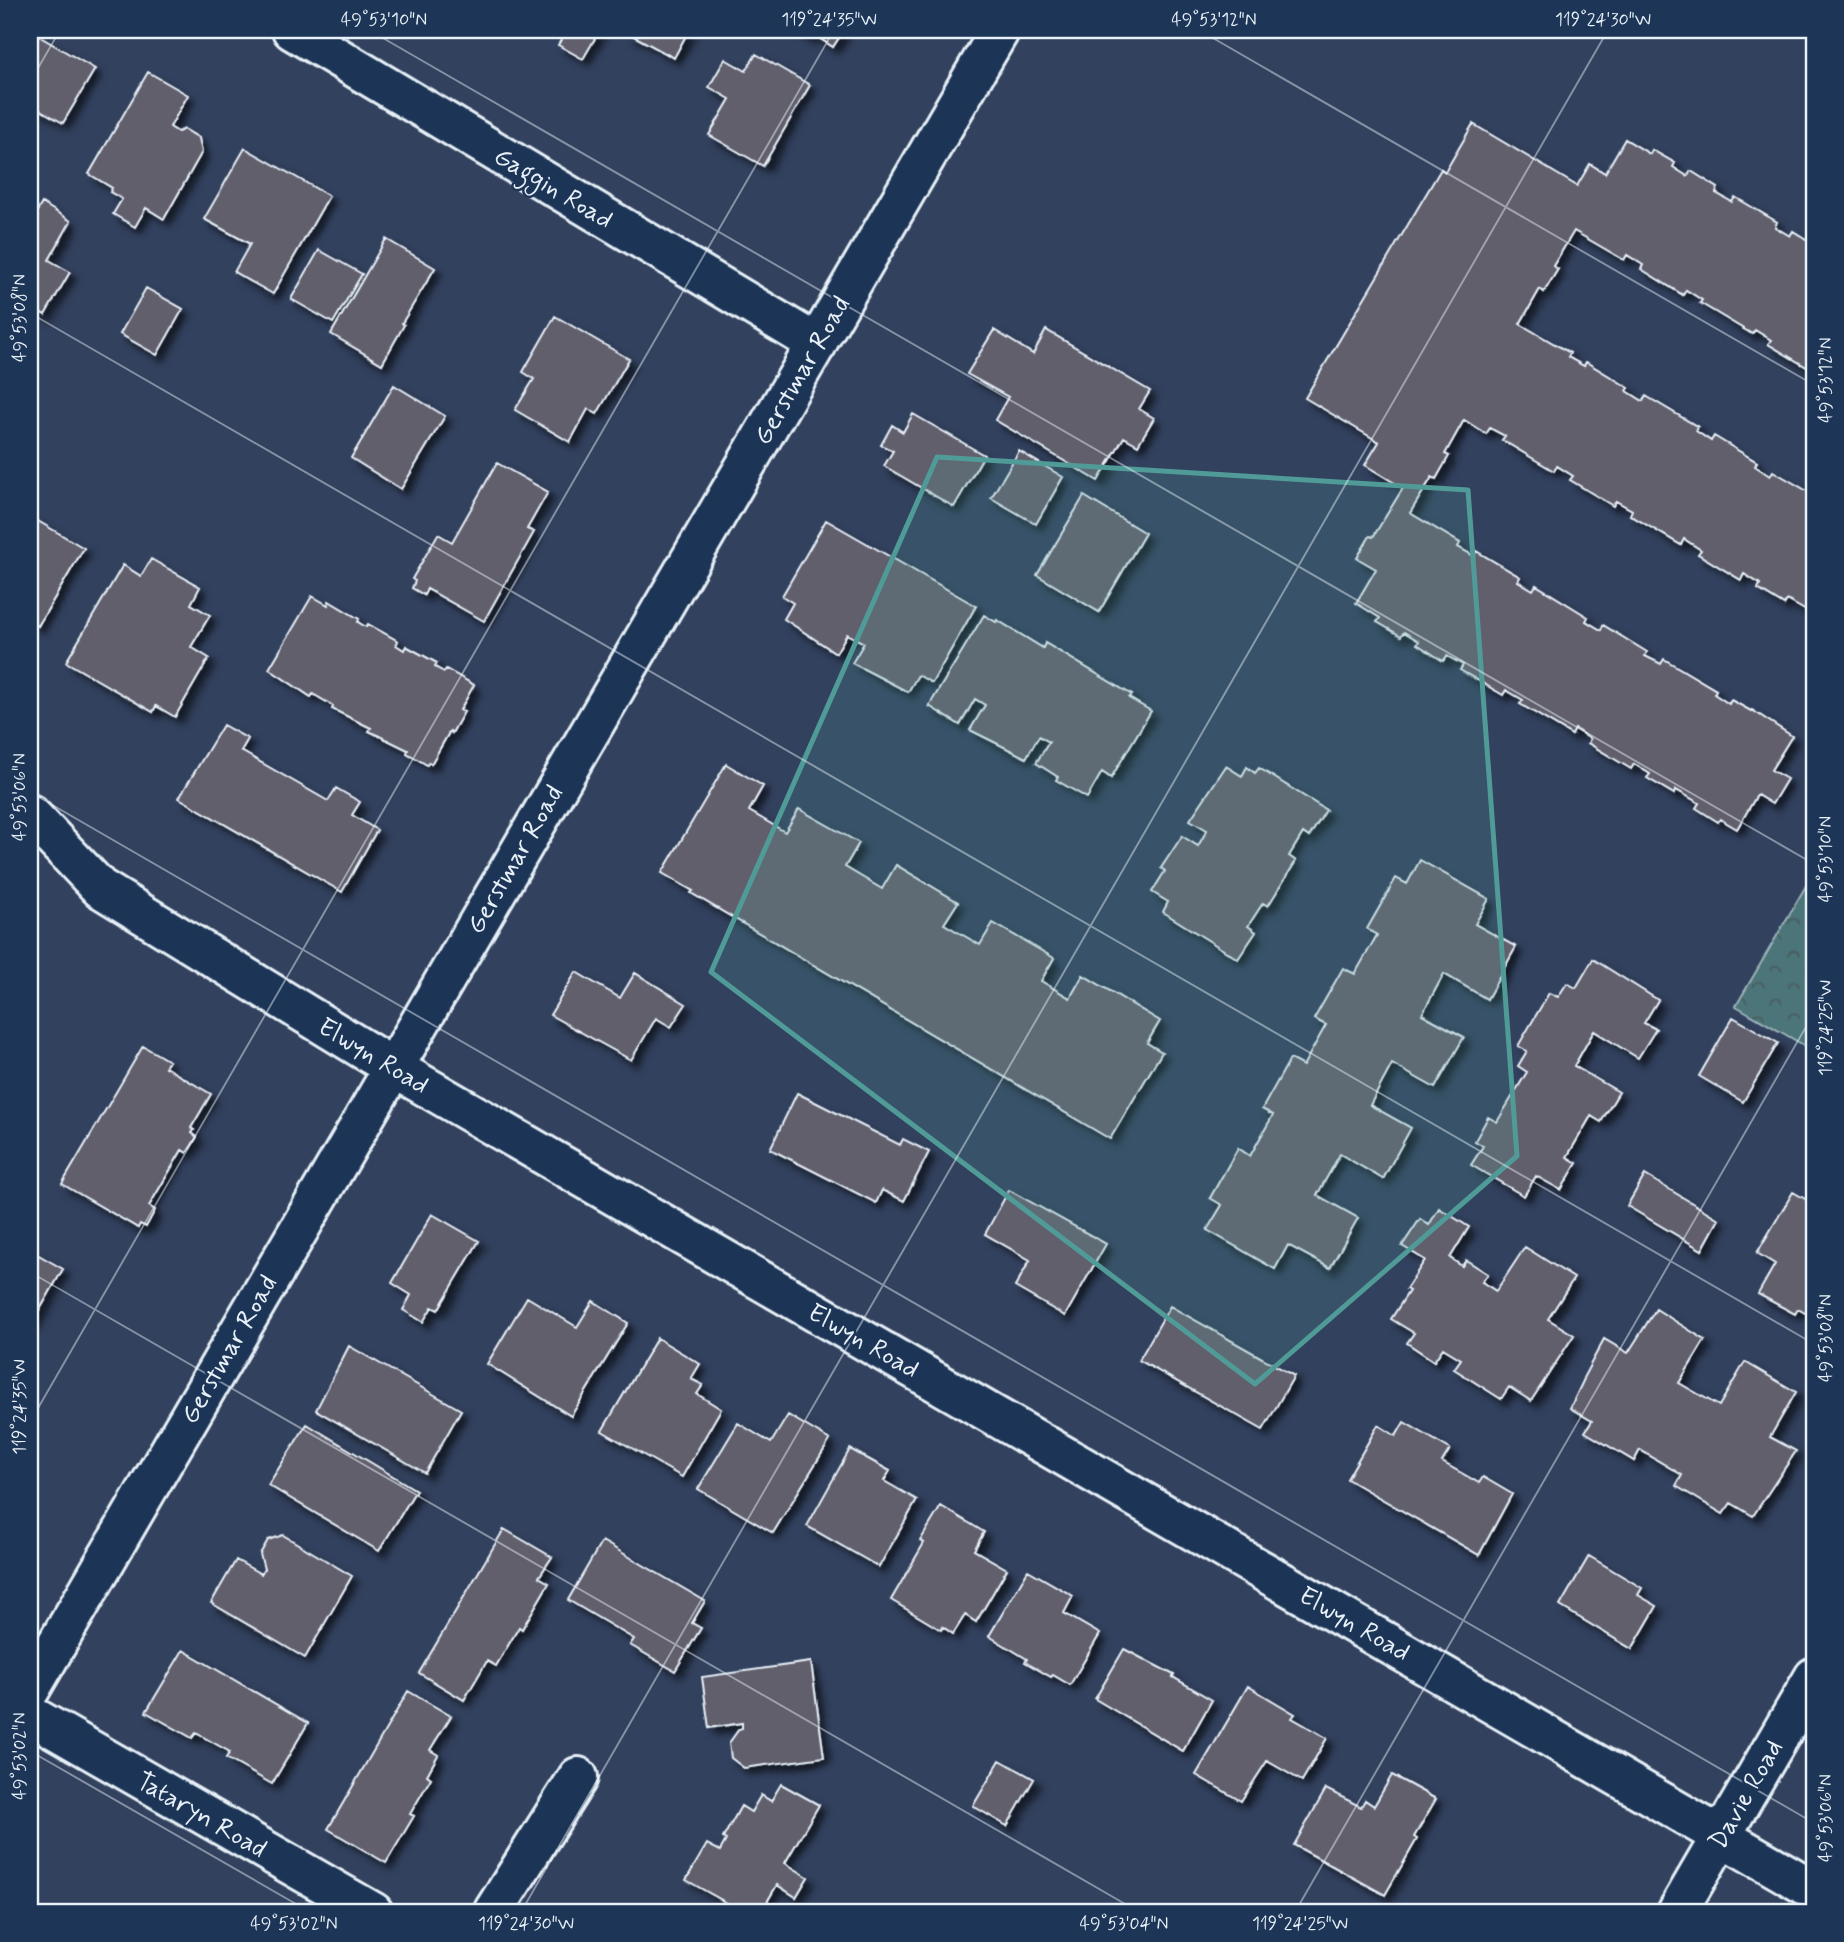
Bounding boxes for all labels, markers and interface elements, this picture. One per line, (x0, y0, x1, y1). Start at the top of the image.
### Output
text: 49°53'10"N (341, 8, 427, 32)
text: 119°24'35"W (781, 8, 877, 32)
text: 49°53'12"N (1171, 8, 1257, 32)
text: 119°24'30"W (1555, 8, 1651, 32)
street label: Gaggin Road (486, 140, 619, 240)
text: 49°53'08"N (8, 274, 32, 362)
street label: Gerstmar Road (746, 290, 859, 452)
text: 49°53'12"N (1814, 337, 1838, 423)
text: 49°53'06"N (8, 753, 32, 841)
street label: Gerstmar Road (459, 779, 572, 941)
text: 49°53'10"N (1814, 816, 1838, 902)
text: 119°24'25"W (1814, 980, 1838, 1076)
street label: Elwyn Road (311, 1010, 435, 1103)
street label: Gerstmar Road (173, 1269, 286, 1431)
text: 49°53'08"N (1814, 1294, 1838, 1382)
street label: Elwyn Road (801, 1296, 925, 1387)
text: 119°24'35"W (8, 1359, 32, 1455)
street label: Elwyn Road (1292, 1579, 1416, 1670)
text: 49°53'02"N (8, 1712, 32, 1800)
street label: Davie Road (1702, 1734, 1792, 1856)
street label: Tataryn Road (130, 1765, 272, 1867)
text: 49°53'06"N (1814, 1774, 1838, 1862)
text: 49°53'02"N (250, 1912, 338, 1936)
text: 119°24'30"W (478, 1912, 574, 1936)
text: 49°53'04"N (1079, 1912, 1169, 1936)
text: 119°24'25"W (1252, 1912, 1348, 1936)

